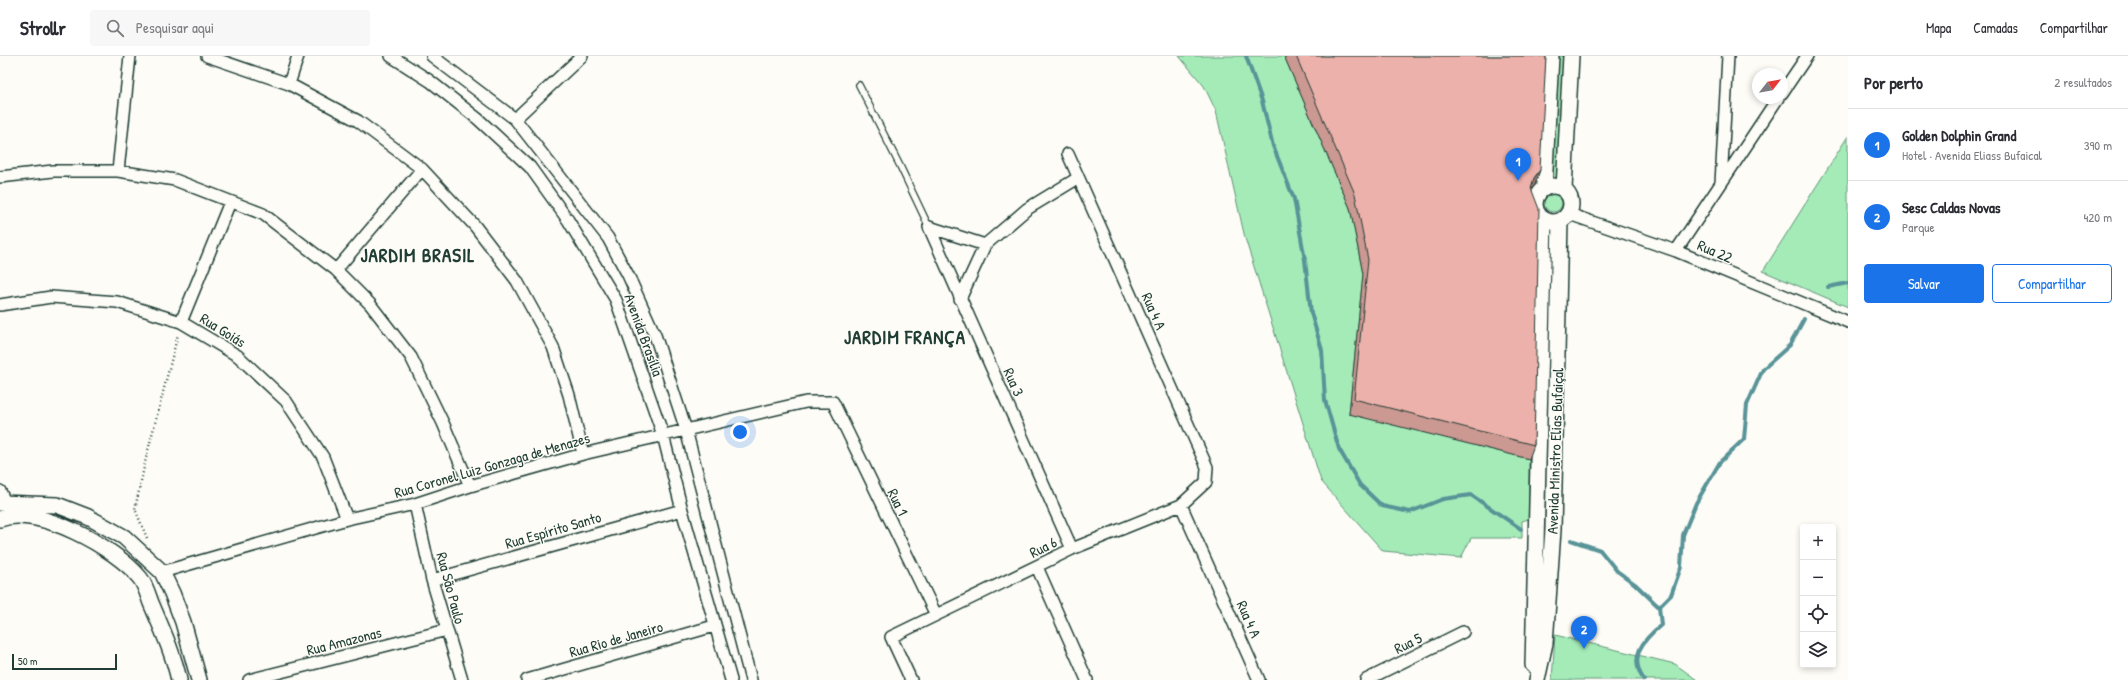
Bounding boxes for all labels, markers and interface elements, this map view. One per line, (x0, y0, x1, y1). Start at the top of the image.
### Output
search box (90, 10, 370, 46)
text: Strollr (20, 15, 66, 41)
icon: search (104, 17, 126, 39)
text: Pesquisar aqui (136, 17, 214, 38)
text: Mapa (1926, 18, 1951, 37)
text: Camadas (1973, 18, 2018, 37)
text: Compartilhar (2040, 18, 2108, 37)
north arrow (1752, 68, 1788, 104)
text: Por perto (1864, 71, 1923, 94)
text: 2 resultados (2054, 73, 2112, 91)
text: Golden Dolphin Grand (1902, 125, 2016, 146)
text: 1 (1875, 136, 1879, 154)
text: 390 m (2084, 136, 2112, 154)
text: Hotel · Avenida Eliass Bufaical (1902, 146, 2042, 164)
pin: 1 (1505, 148, 1531, 181)
text: Sesc Caldas Novas (1902, 197, 2001, 218)
text: 2 (1874, 208, 1880, 226)
text: 420 m (2083, 208, 2112, 226)
text: Parque (1902, 218, 1935, 236)
street label: Rua 22 (1694, 234, 1736, 268)
district label: JARDIM BRASIL (361, 242, 475, 268)
button: Salvar (1864, 264, 1984, 303)
button: Compartilhar (1992, 264, 2112, 303)
street label: Rua 4 A (1137, 289, 1172, 333)
street label: Avenida Brasília (619, 291, 669, 379)
street label: Rua Goiás (196, 308, 250, 352)
district label: JARDIM FRANÇA (844, 324, 966, 350)
street label: Rua 3 (999, 365, 1030, 400)
street label: Avenida Ministro Elias Bufaiçal (1542, 368, 1568, 534)
your location (730, 422, 750, 442)
street label: Rua Coronel Luiz Gonzaga de Menazes (392, 427, 592, 503)
street label: Rua 1 (883, 485, 913, 519)
street label: Rua Espírito Santo (503, 506, 603, 554)
map controls (1800, 524, 1836, 668)
button: + (1800, 524, 1836, 560)
street label: Rua 6 (1026, 531, 1060, 563)
street label: Rua São Paulo (431, 550, 471, 626)
button: − (1800, 560, 1836, 596)
button: locate (1800, 596, 1836, 632)
street label: Rua 4 A (1232, 597, 1267, 641)
street label: Rua Rio de Janeiro (567, 616, 665, 662)
pin: 2 (1571, 616, 1597, 649)
street label: Rua Amazonas (304, 622, 384, 660)
street label: Rua 5 (1391, 627, 1426, 659)
button: layers (1800, 632, 1836, 668)
scale bar (12, 652, 117, 671)
text: 50 m (18, 654, 38, 668)

